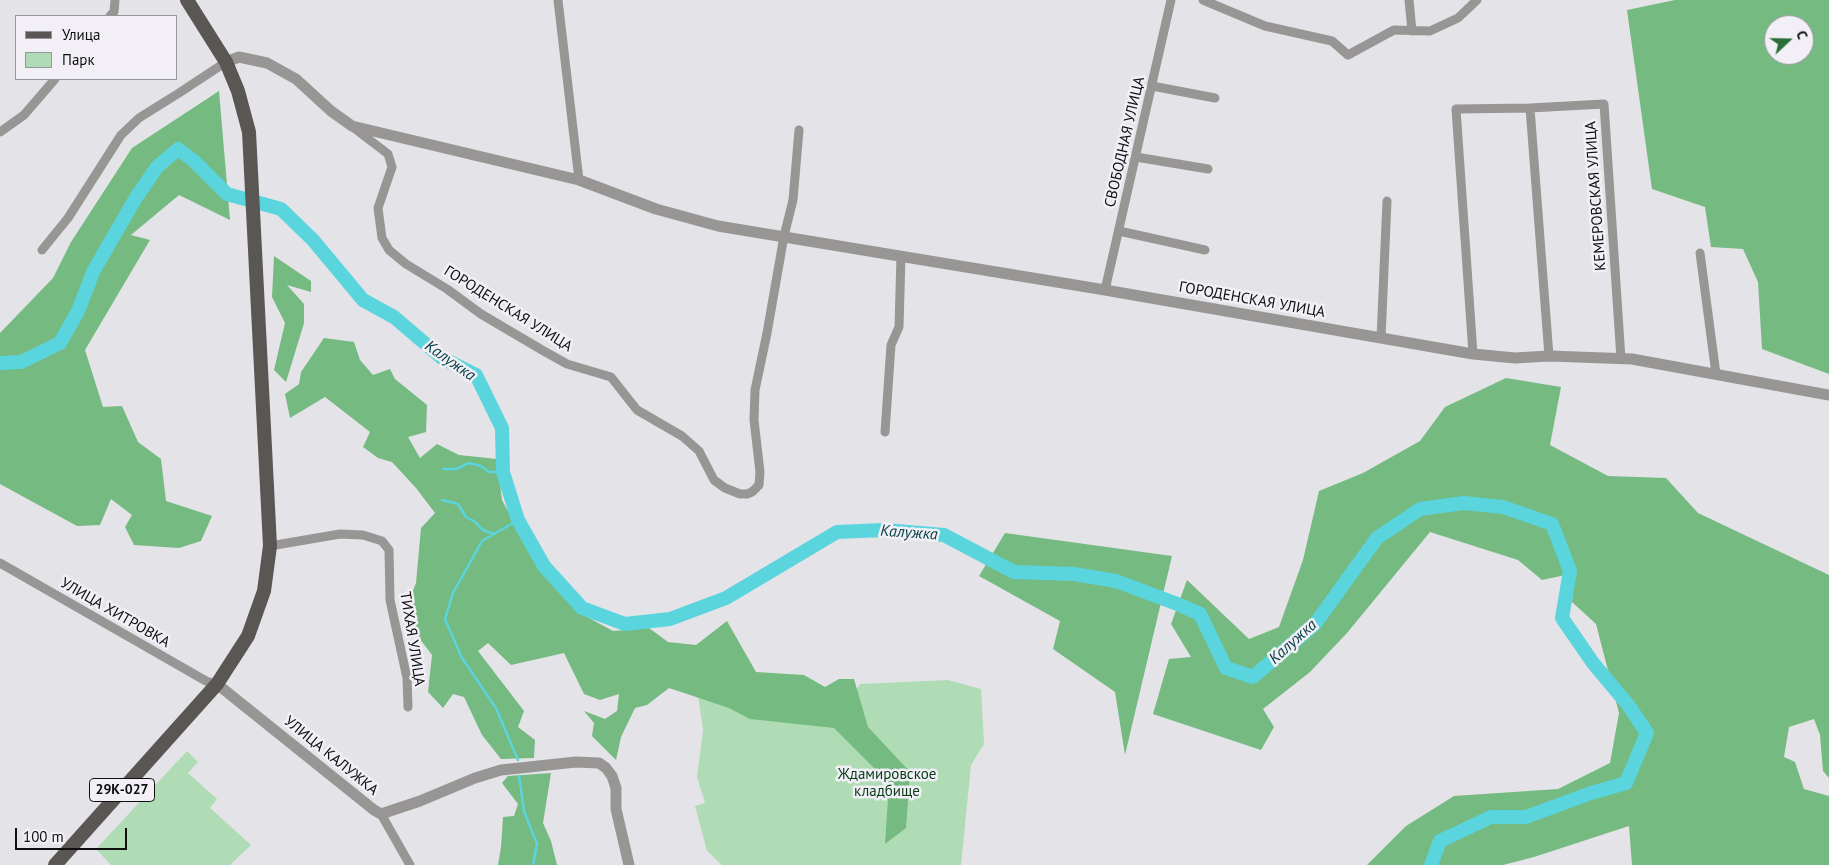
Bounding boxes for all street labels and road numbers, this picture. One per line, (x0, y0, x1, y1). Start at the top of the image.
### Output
street label: СВОБОДНАЯ УЛИЦА (1101, 75, 1149, 209)
street label: КЕМЕРОВСКАЯ УЛИЦА (1582, 121, 1610, 271)
street label: ГОРОДЕНСКАЯ УЛИЦА (440, 262, 576, 356)
street label: ГОРОДЕНСКАЯ УЛИЦА (1178, 278, 1326, 322)
street label: УЛИЦА ХИТРОВКА (57, 574, 173, 652)
street label: ТИХАЯ УЛИЦА (396, 590, 428, 688)
street label: УЛИЦА КАЛУЖКА (280, 713, 382, 799)
road number: 29К-027 (90, 778, 154, 802)

